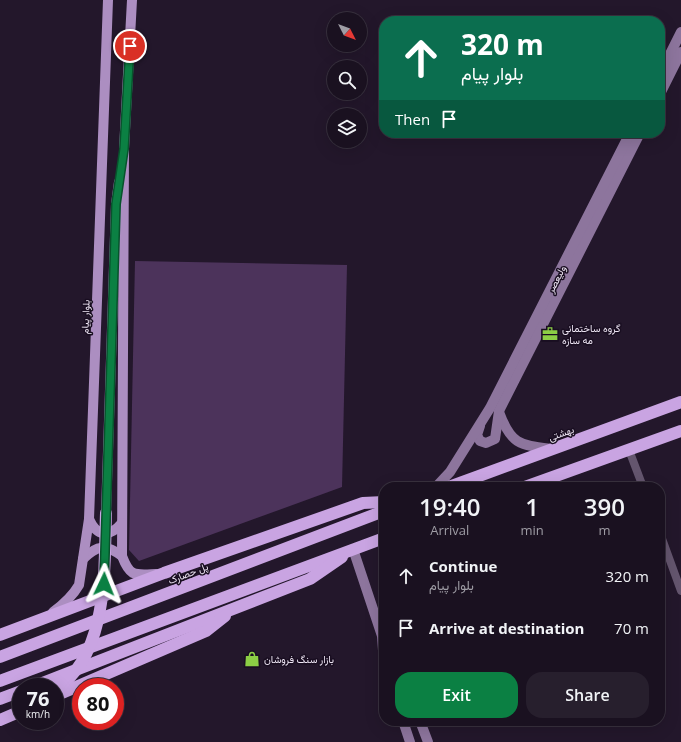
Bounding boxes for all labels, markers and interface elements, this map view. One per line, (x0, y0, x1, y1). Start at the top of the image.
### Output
north arrow (327, 12, 367, 52)
map controls (327, 12, 367, 148)
text: 320 m (461, 25, 544, 63)
pin (113, 29, 147, 63)
icon: ahead (395, 32, 447, 84)
icon: arrive (119, 35, 141, 57)
button: search (327, 60, 367, 100)
text: بلوار پیام (461, 61, 523, 85)
button: layers (327, 108, 367, 148)
icon: arrive (438, 108, 460, 130)
text: Then (395, 109, 430, 129)
street label: ولیعصر (543, 263, 569, 296)
street label: بلوار پیام (77, 299, 94, 335)
place label: گروه ساختمانی مه سازه (562, 321, 621, 347)
office icon: گروه ساختمانی مه سازه (541, 325, 559, 343)
street label: بهشتی (546, 422, 576, 444)
text: 19:40 (419, 490, 480, 523)
text: 1 (525, 490, 539, 523)
text: 390 (584, 490, 625, 523)
text: Arrival (430, 521, 469, 539)
text: min (521, 521, 544, 539)
text: m (598, 521, 610, 539)
text: Continue (429, 556, 497, 576)
street label: پل حصارک (166, 559, 210, 588)
position arrow (83, 563, 125, 605)
icon: ahead (395, 565, 417, 587)
text: 320 m (605, 566, 649, 586)
text: بلوار پیام (429, 576, 474, 594)
icon: arrive (395, 617, 417, 639)
text: Arrive at destination (429, 618, 584, 638)
text: 70 m (614, 618, 649, 638)
shop icon: بازار سنگ فروشان (243, 650, 261, 668)
place label: بازار سنگ فروشان (264, 652, 334, 666)
button: Exit (395, 672, 518, 718)
button: Share (526, 672, 649, 718)
speed limit sign: 80 (72, 678, 124, 730)
text: 76 (27, 685, 49, 712)
text: km/h (26, 707, 50, 721)

